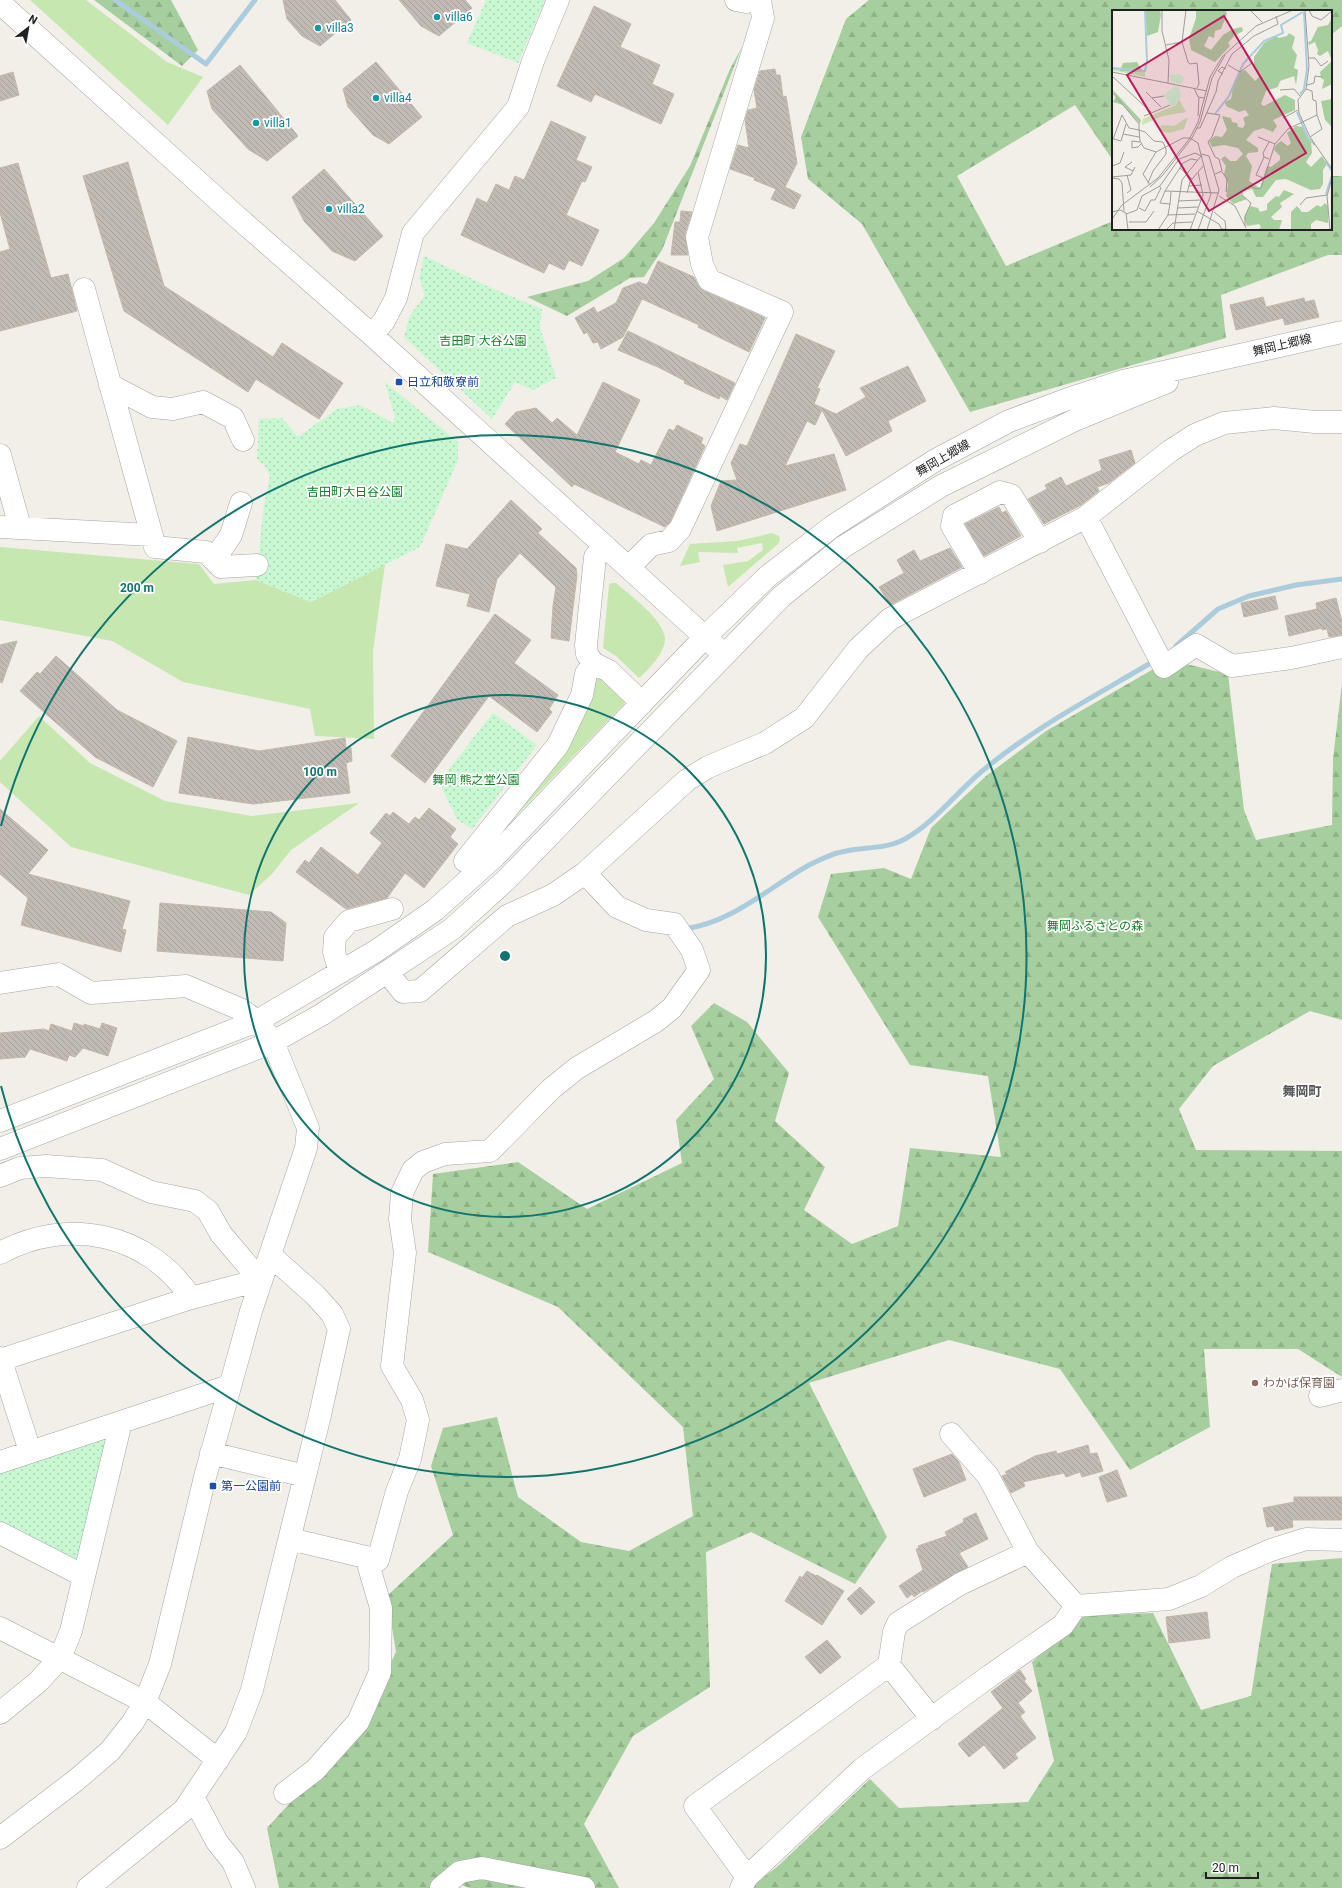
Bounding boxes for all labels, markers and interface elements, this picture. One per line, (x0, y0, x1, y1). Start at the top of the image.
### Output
north arrow (8, 8, 48, 48)
place label: villa6 (445, 10, 473, 24)
inset map (1112, 10, 1332, 230)
text: N (26, 12, 40, 28)
marker: villa6 (432, 12, 442, 22)
place label: villa3 (326, 21, 354, 35)
marker: villa3 (313, 23, 323, 33)
place label: villa4 (384, 91, 412, 105)
marker: villa4 (371, 93, 381, 103)
place label: villa1 (264, 116, 292, 130)
marker: villa1 (251, 118, 261, 128)
place label: villa2 (337, 202, 365, 216)
marker: villa2 (324, 204, 334, 214)
street label: 舞岡上郷線 (1251, 331, 1313, 359)
park label: 吉田町 大谷公園 (440, 334, 526, 348)
place label: 日立和敬寮前 (407, 375, 479, 389)
marker: 日立和敬寮前 (394, 377, 404, 387)
street label: 舞岡上郷線 (914, 437, 972, 479)
park label: 吉田町大日谷公園 (307, 485, 403, 499)
text: 200 m (120, 581, 154, 595)
text: 100 m (303, 765, 337, 779)
park label: 舞岡 熊之堂公園 (433, 773, 519, 787)
park label: 舞岡ふるさとの森 (1047, 919, 1143, 933)
centre of rings (498, 949, 512, 963)
district label: 舞岡町 (1282, 1084, 1322, 1099)
place label: わかば保育園 (1263, 1376, 1335, 1390)
marker: わかば保育園 (1250, 1378, 1260, 1388)
place label: 第一公園前 (221, 1479, 281, 1493)
marker: 第一公園前 (208, 1481, 218, 1491)
scale bar (1206, 1854, 1258, 1880)
text: 20 m (1212, 1861, 1239, 1875)

